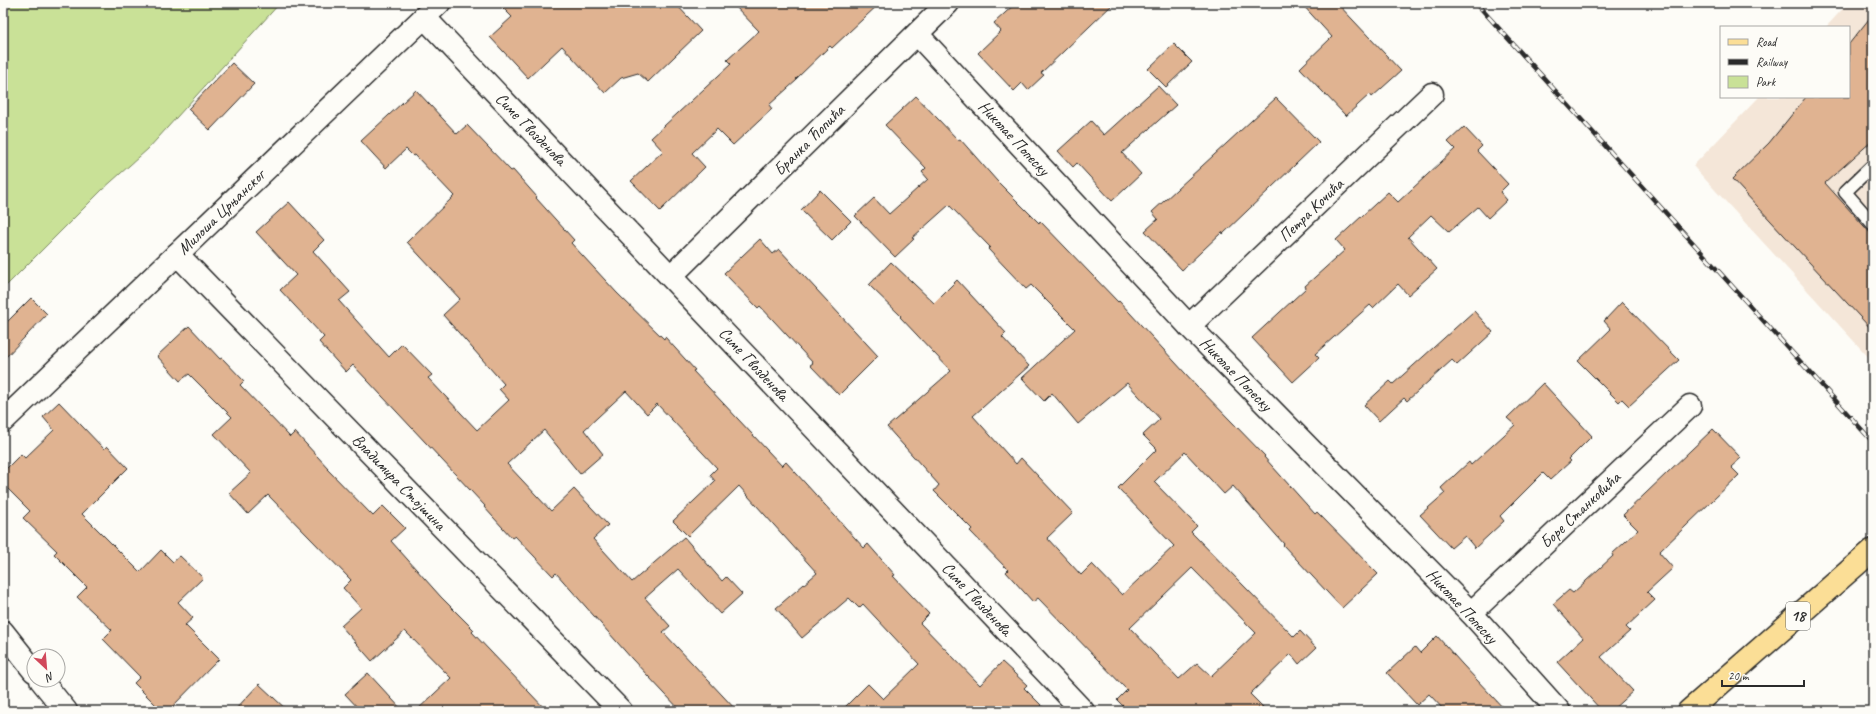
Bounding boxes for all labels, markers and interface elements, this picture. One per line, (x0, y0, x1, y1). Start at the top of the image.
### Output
legend (1720, 26, 1850, 98)
text: Road (1756, 34, 1778, 50)
text: Railway (1756, 54, 1788, 70)
text: Park (1756, 74, 1777, 90)
street label: Симе Гвозденова (491, 88, 572, 171)
street label: Николае Попеску (974, 96, 1055, 181)
street label: Бранка Ћопића (769, 99, 850, 180)
street label: Милоша Црњанског (173, 163, 271, 259)
street label: Петра Кочића (1274, 173, 1349, 246)
street label: Симе Гвозденова (714, 323, 795, 407)
street label: Николае Попеску (1195, 332, 1277, 416)
street label: Владимира Стојшина (348, 429, 451, 535)
street label: Боре Станковића (1535, 466, 1626, 553)
street label: Симе Гвозденова (937, 558, 1018, 642)
street label: Николае Попеску (1422, 564, 1503, 649)
road number: 18 (1786, 602, 1810, 630)
north arrow (26, 648, 66, 688)
scale bar (1722, 662, 1804, 688)
text: 20 m (1728, 668, 1750, 684)
text: N (42, 669, 57, 686)

